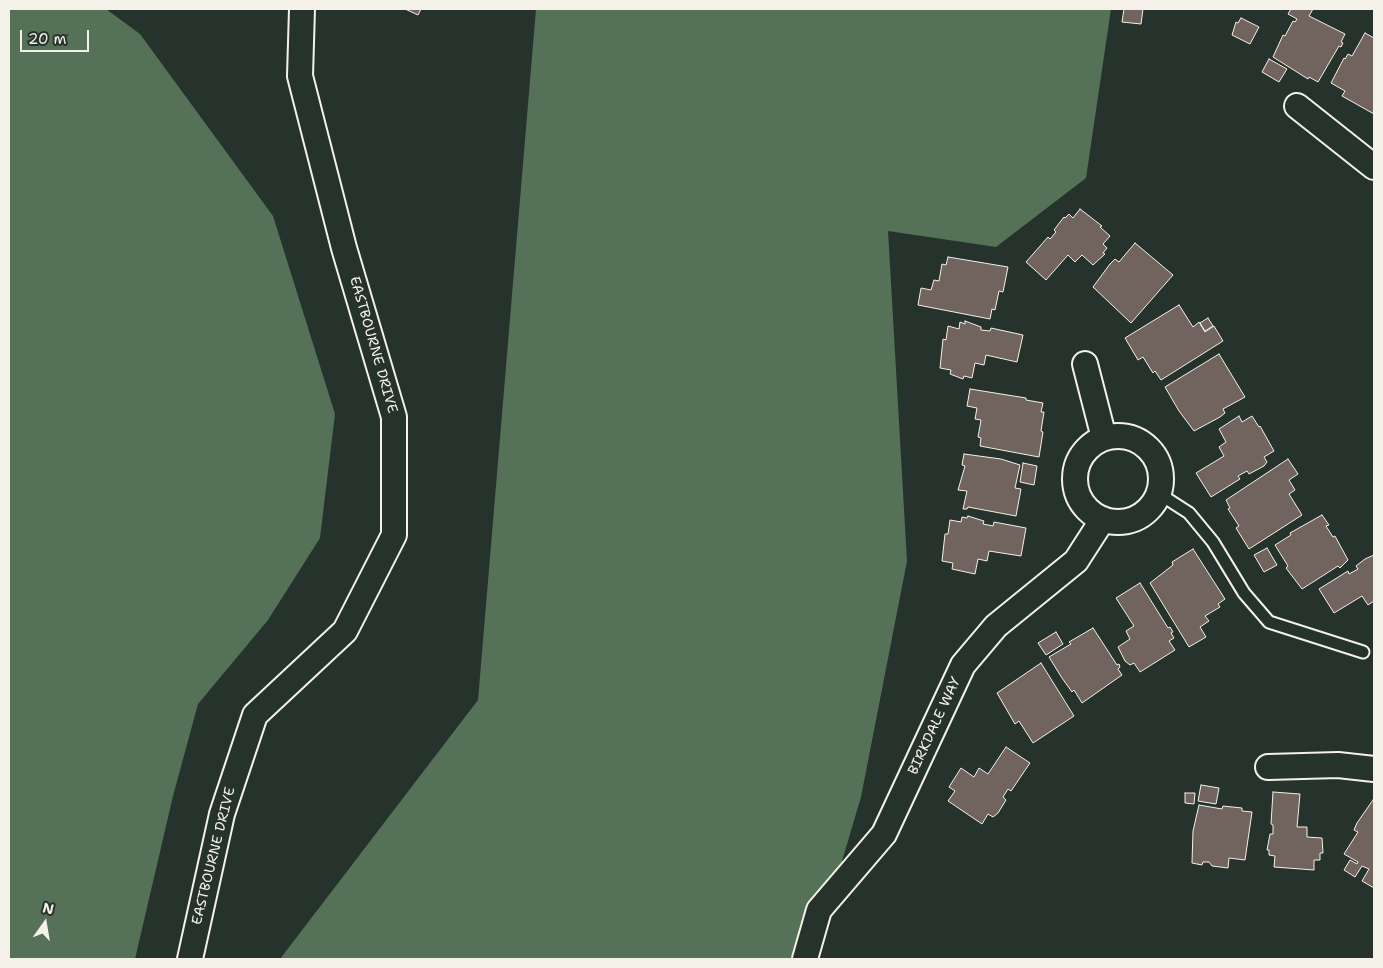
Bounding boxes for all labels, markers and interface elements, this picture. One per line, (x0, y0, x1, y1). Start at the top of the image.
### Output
scale bar (22, 20, 91, 52)
text: 20 m (28, 29, 67, 49)
street label: EASTBOURNE DRIVE (345, 275, 401, 415)
street label: BIRKDALE WAY (905, 675, 965, 777)
street label: EASTBOURNE DRIVE (189, 785, 239, 927)
north arrow (20, 898, 70, 948)
text: N (41, 898, 56, 918)

